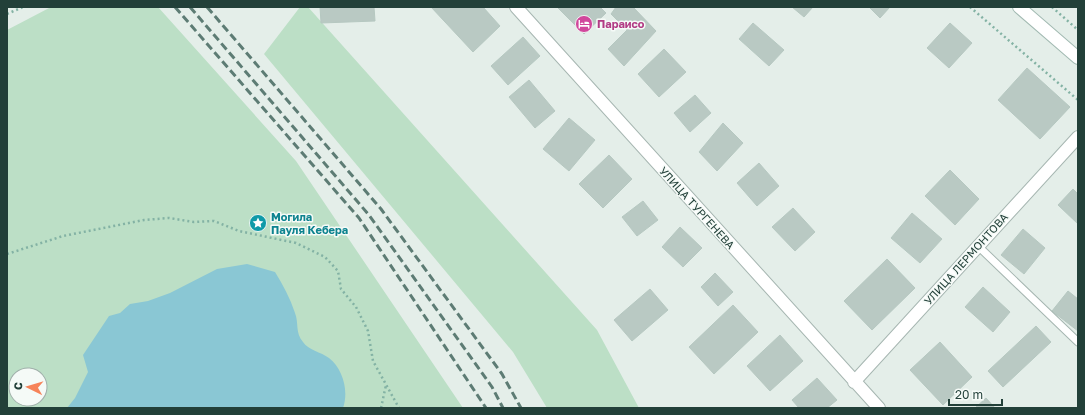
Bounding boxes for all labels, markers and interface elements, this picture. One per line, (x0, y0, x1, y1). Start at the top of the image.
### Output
hotel icon: Параисо (574, 14, 594, 34)
place label: Параисо (597, 17, 645, 30)
street label: УЛИЦА ТУРГЕНЕВА (657, 164, 738, 252)
place label: Могила Пауля Кебера (271, 210, 348, 236)
street label: УЛИЦА ЛЕРМОНТОВА (921, 210, 1011, 307)
place icon: Могила Пауля Кебера (248, 213, 268, 233)
north arrow (8, 367, 48, 407)
text: С (11, 381, 24, 391)
scale bar (949, 381, 1002, 407)
text: 20 m (955, 387, 983, 402)

